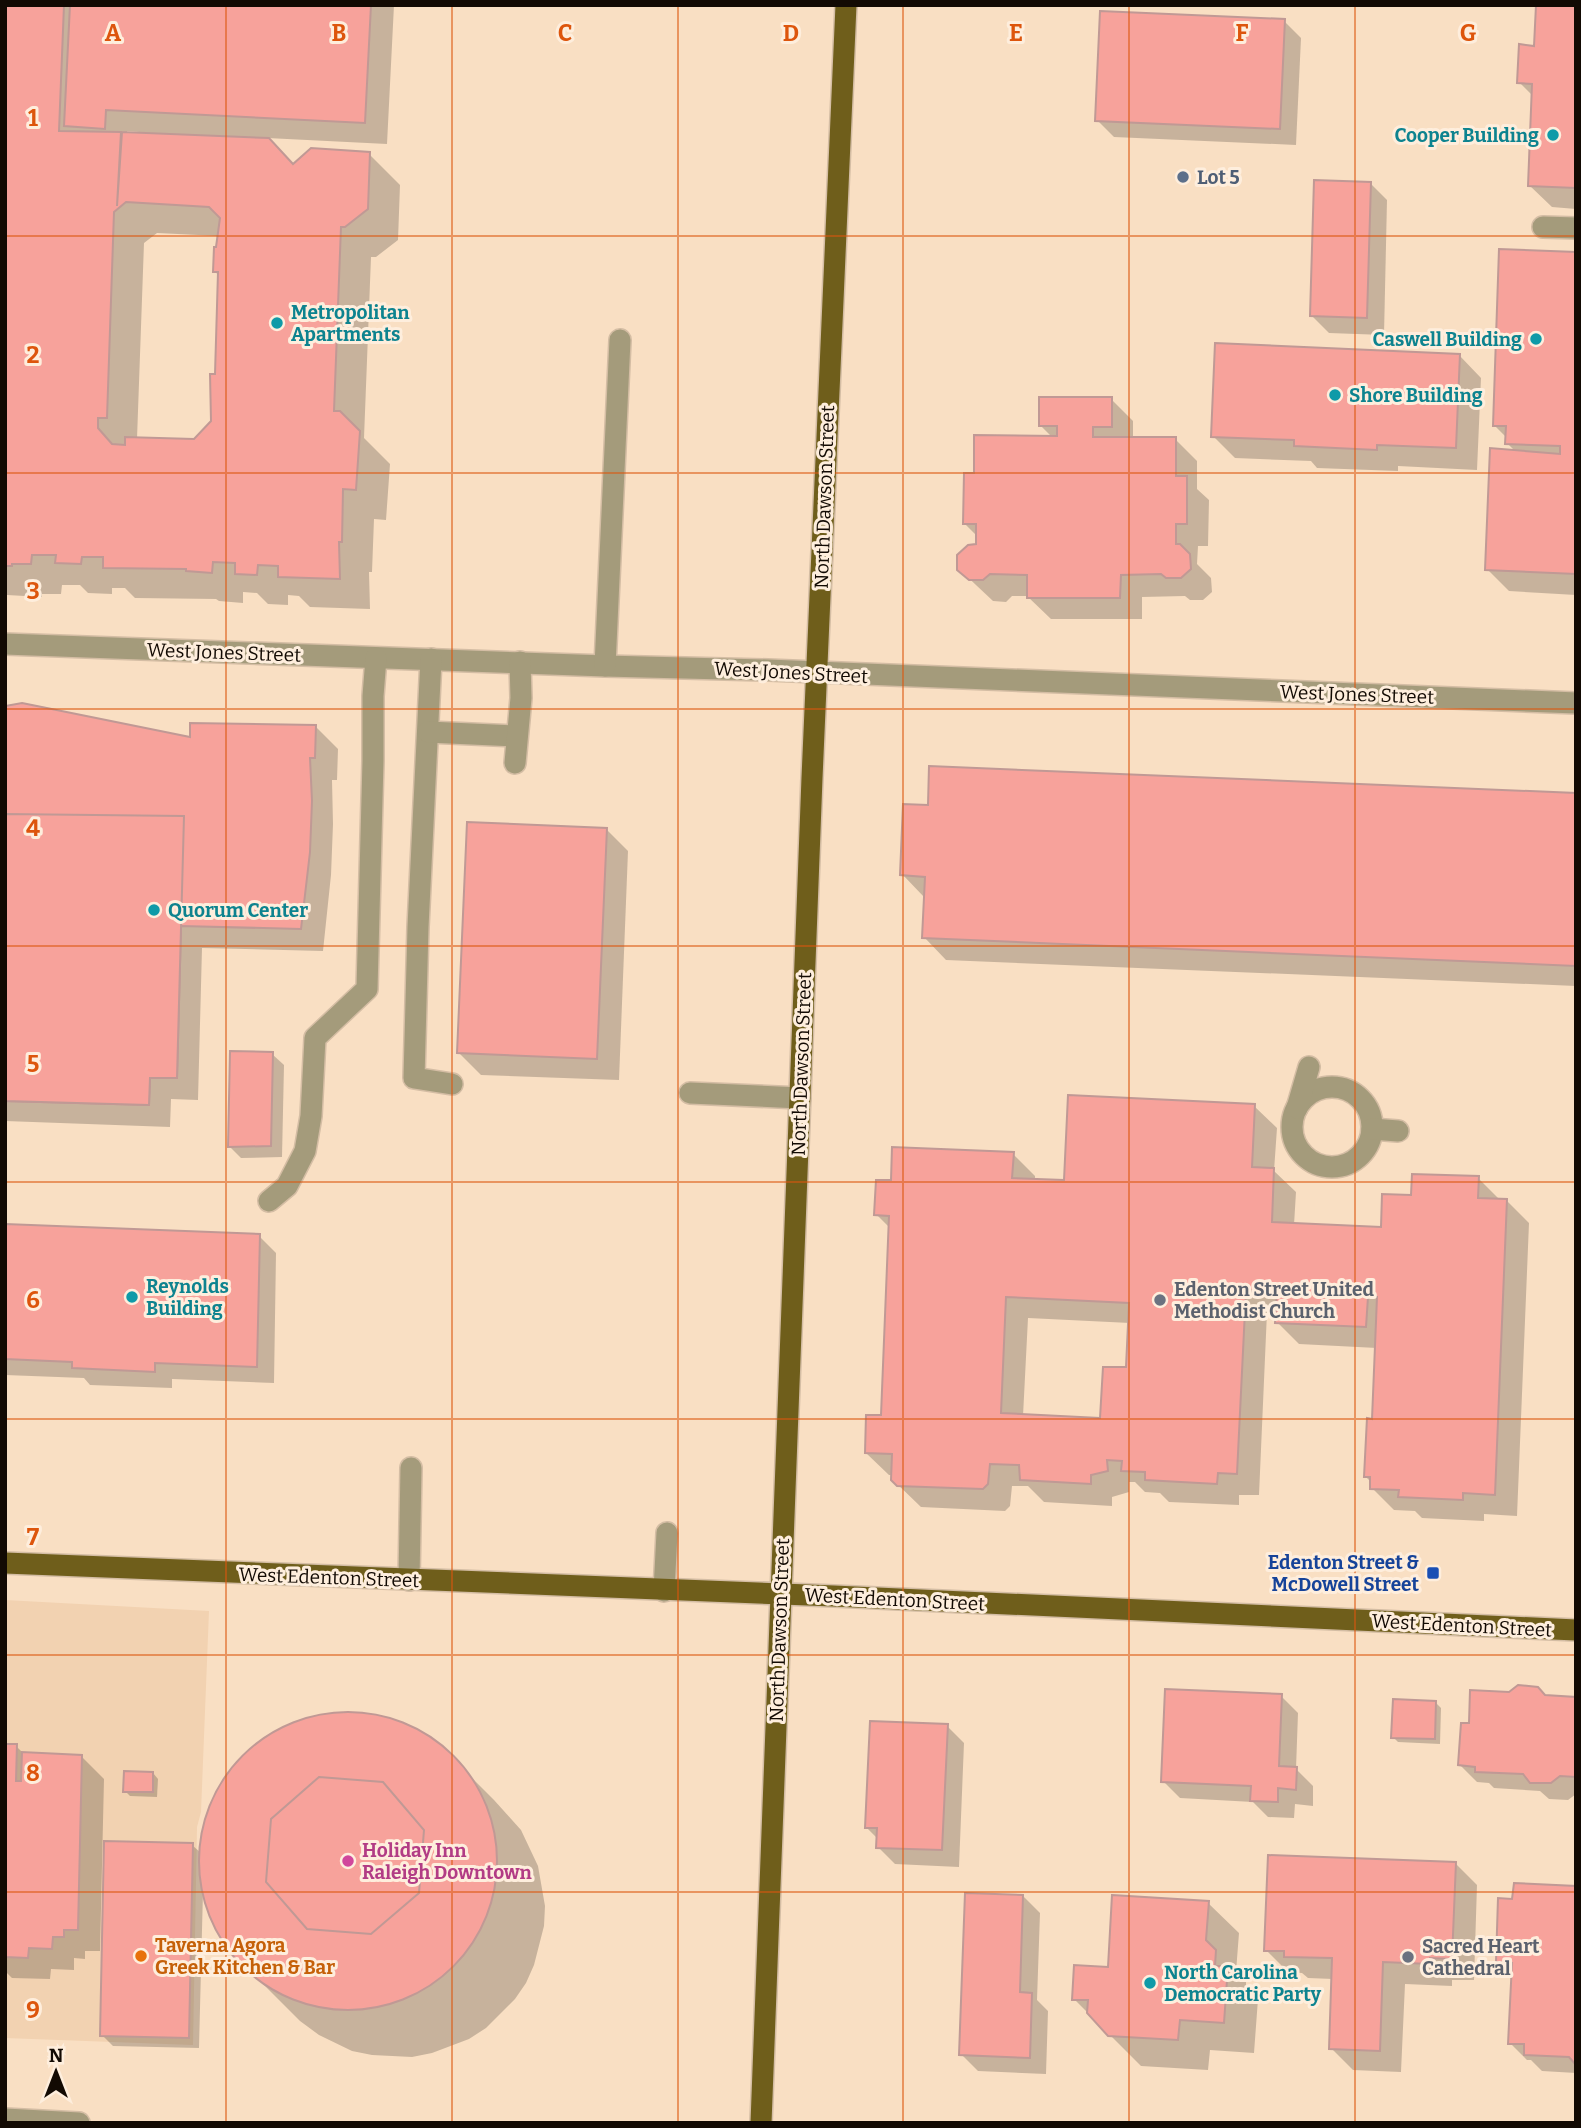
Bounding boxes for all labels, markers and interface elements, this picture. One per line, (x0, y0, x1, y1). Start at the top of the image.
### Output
text: A (105, 19, 122, 47)
text: B (332, 19, 346, 47)
text: C (558, 19, 572, 47)
text: D (783, 19, 799, 47)
text: E (1009, 19, 1023, 47)
text: F (1236, 19, 1249, 47)
text: G (1460, 19, 1477, 47)
text: 1 (28, 104, 38, 132)
place label: Cooper Building (1394, 124, 1539, 147)
marker: Cooper Building (1545, 127, 1561, 143)
place label: Lot 5 (1197, 166, 1240, 189)
marker: Lot 5 (1175, 169, 1191, 185)
place label: Metropolitan Apartments (291, 301, 410, 346)
marker: Metropolitan Apartments (269, 315, 285, 331)
place label: Caswell Building (1373, 328, 1522, 351)
marker: Caswell Building (1528, 331, 1544, 347)
text: 2 (27, 341, 40, 369)
place label: Shore Building (1349, 384, 1483, 407)
marker: Shore Building (1327, 387, 1343, 403)
street label: North Dawson Street (810, 405, 839, 589)
text: 3 (26, 577, 40, 605)
street label: West Jones Street (147, 638, 302, 667)
street label: West Jones Street (713, 657, 869, 688)
street label: West Jones Street (1280, 680, 1435, 709)
text: 4 (26, 814, 40, 842)
place label: Quorum Center (168, 899, 308, 922)
marker: Quorum Center (146, 902, 162, 918)
street label: North Dawson Street (787, 972, 816, 1156)
text: 5 (27, 1050, 39, 1078)
place label: Reynolds Building (146, 1275, 229, 1320)
place label: Edenton Street United Methodist Church (1174, 1278, 1374, 1323)
text: 6 (26, 1286, 40, 1314)
marker: Reynolds Building (124, 1289, 140, 1305)
marker: Edenton Street United Methodist Church (1152, 1292, 1168, 1308)
text: 7 (27, 1523, 40, 1551)
street label: North Dawson Street (765, 1538, 794, 1722)
place label: Edenton Street & McDowell Street (1268, 1551, 1419, 1596)
street label: West Edenton Street (238, 1563, 420, 1592)
marker: Edenton Street & McDowell Street (1425, 1565, 1441, 1581)
street label: West Edenton Street (804, 1583, 986, 1616)
street label: West Edenton Street (1371, 1609, 1553, 1642)
text: 8 (26, 1759, 40, 1787)
place label: Holiday Inn Raleigh Downtown (362, 1839, 533, 1884)
marker: Holiday Inn Raleigh Downtown (340, 1853, 356, 1869)
place label: Taverna Agora Greek Kitchen & Bar (155, 1934, 335, 1979)
place label: Sacred Heart Cathedral (1422, 1935, 1540, 1980)
marker: Taverna Agora Greek Kitchen & Bar (133, 1948, 149, 1964)
marker: Sacred Heart Cathedral (1400, 1949, 1416, 1965)
place label: North Carolina Democratic Party (1164, 1961, 1322, 2006)
marker: North Carolina Democratic Party (1142, 1975, 1158, 1991)
text: 9 (26, 1996, 40, 2024)
north arrow (21, 2037, 91, 2107)
text: N (49, 2044, 64, 2067)

